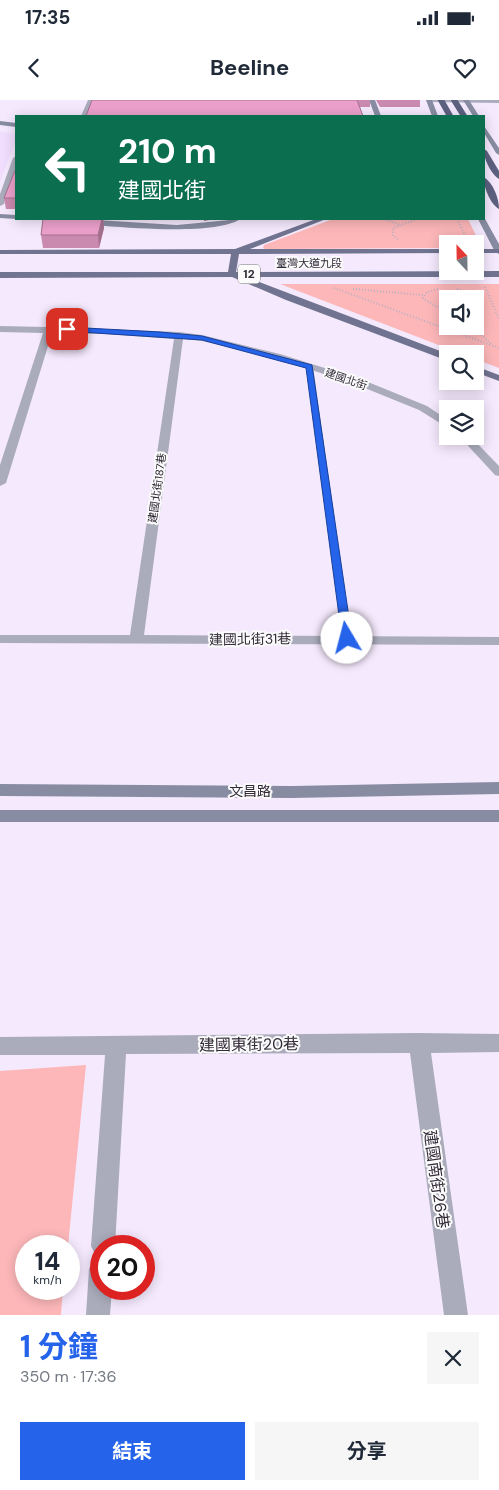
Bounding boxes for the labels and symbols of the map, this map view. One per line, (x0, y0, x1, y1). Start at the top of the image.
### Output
north arrow (439, 235, 484, 280)
street label: 臺灣大道九段 (276, 256, 342, 270)
road number: 12 (238, 264, 260, 283)
pin (46, 308, 88, 350)
street label: 建國北街 (323, 365, 369, 393)
street label: 建國北街187巷 (145, 452, 169, 524)
position arrow (320, 611, 372, 663)
street label: 建國北街31巷 (209, 629, 291, 649)
street label: 文昌路 (229, 782, 271, 800)
street label: 建國東街20巷 (199, 1033, 299, 1056)
street label: 建國南街26巷 (419, 1128, 454, 1230)
speed limit sign: 20 (90, 1235, 155, 1300)

